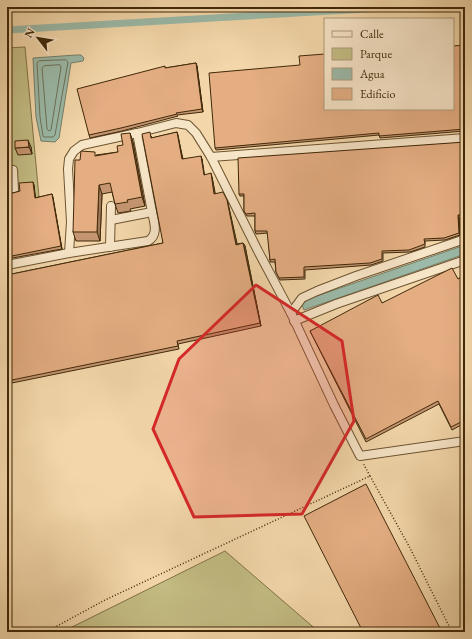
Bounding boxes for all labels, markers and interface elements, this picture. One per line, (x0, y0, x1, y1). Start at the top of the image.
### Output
north arrow (18, 18, 58, 58)
legend (324, 18, 454, 110)
text: N (21, 25, 38, 40)
text: Calle (360, 26, 384, 42)
text: Parque (360, 46, 392, 62)
text: Agua (359, 66, 385, 82)
text: Edificio (360, 86, 396, 102)

